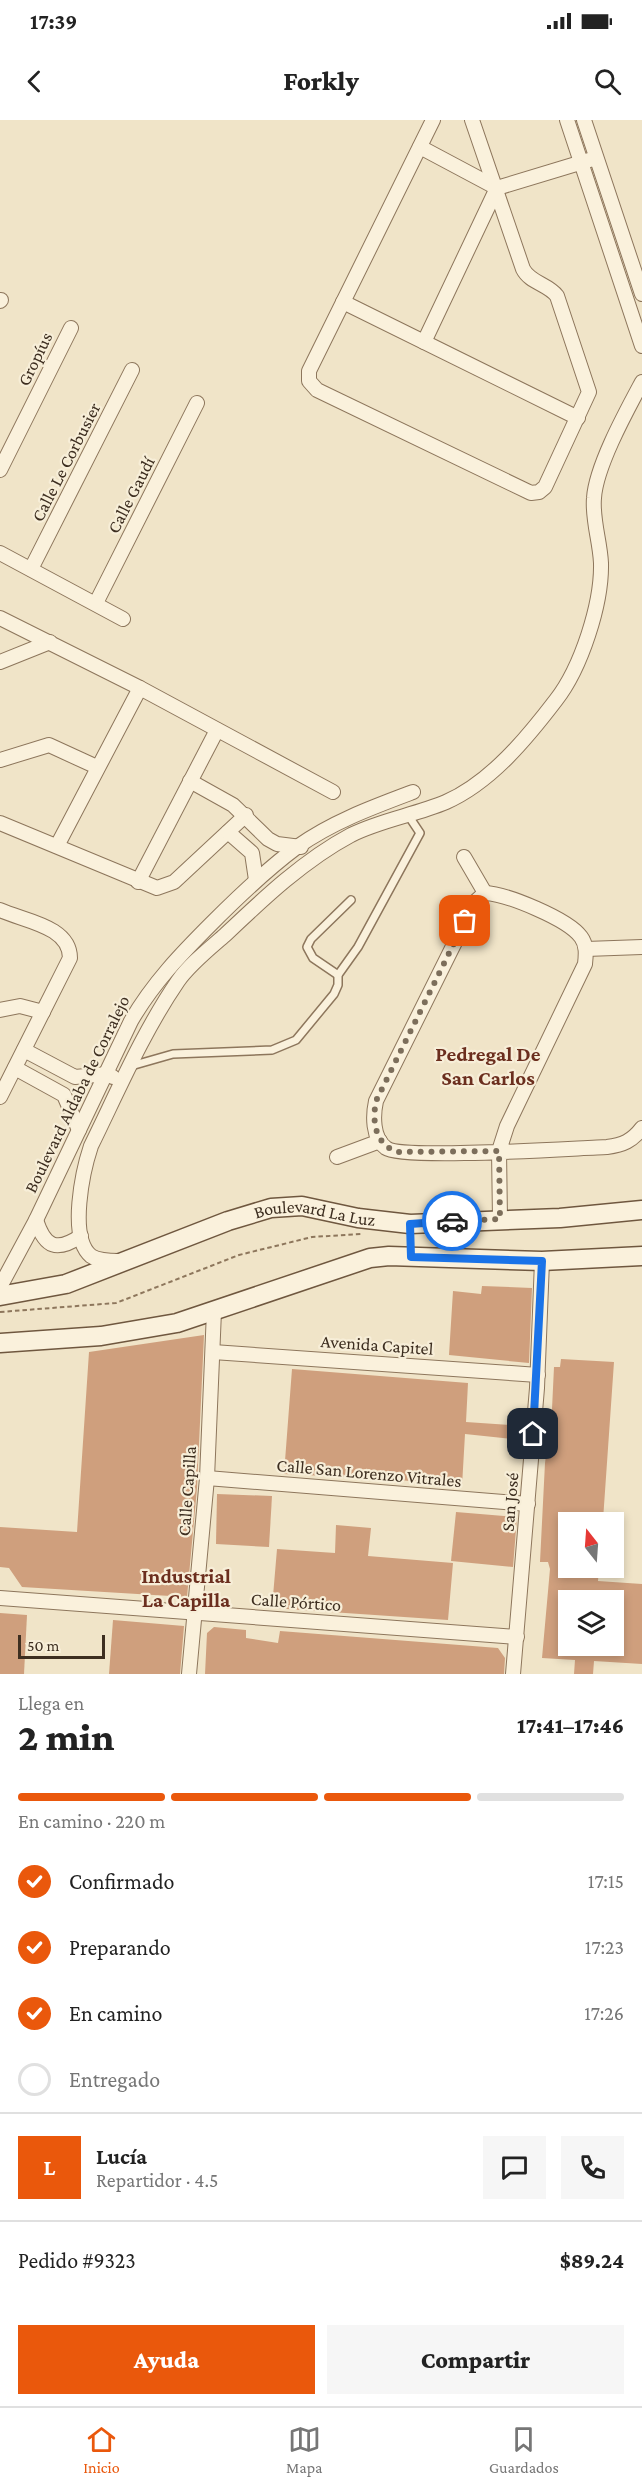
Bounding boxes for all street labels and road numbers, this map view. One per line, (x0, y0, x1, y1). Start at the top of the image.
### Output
street label: Gropíus (13, 329, 57, 389)
street label: Calle Le Corbusier (27, 399, 105, 525)
street label: Calle Gaudí (103, 452, 159, 537)
street label: Boulevard Aldaba de Corralejo (20, 992, 134, 1196)
street label: Boulevard La Luz (251, 1196, 377, 1230)
street label: Avenida Capitel (320, 1331, 434, 1359)
street label: Calle Capilla (174, 1445, 200, 1537)
street label: Calle San Lorenzo Vitrales (276, 1455, 462, 1491)
street label: San José (497, 1472, 523, 1532)
street label: Calle Pórtico (250, 1589, 342, 1615)

